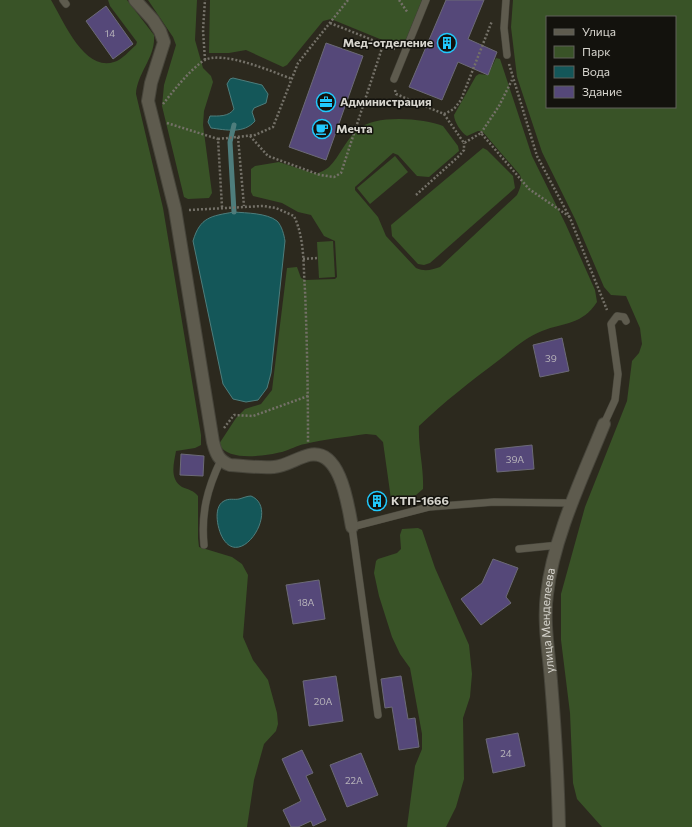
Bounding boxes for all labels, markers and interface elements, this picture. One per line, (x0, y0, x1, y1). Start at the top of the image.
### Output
legend (546, 16, 676, 108)
text: Улица (582, 24, 616, 38)
house number: 14 (105, 27, 115, 39)
building icon: Мед-отделение (436, 32, 458, 54)
place label: Мед-отделение (343, 35, 433, 49)
text: Парк (582, 44, 611, 58)
text: Вода (582, 64, 610, 78)
text: Здание (582, 84, 622, 98)
office icon: Администрация (315, 91, 337, 113)
place label: Администрация (340, 94, 432, 108)
cafe icon: Мечта (311, 118, 333, 140)
place label: Мечта (336, 121, 372, 135)
house number: 39 (545, 352, 557, 364)
house number: 39А (506, 453, 524, 465)
building icon: КТП-1666 (366, 490, 388, 512)
place label: КТП-1666 (391, 493, 449, 507)
street label: улица Менделеева (538, 567, 557, 674)
house number: 18А (297, 596, 315, 608)
house number: 20А (314, 695, 332, 707)
house number: 24 (500, 747, 512, 759)
house number: 22А (345, 774, 363, 786)

